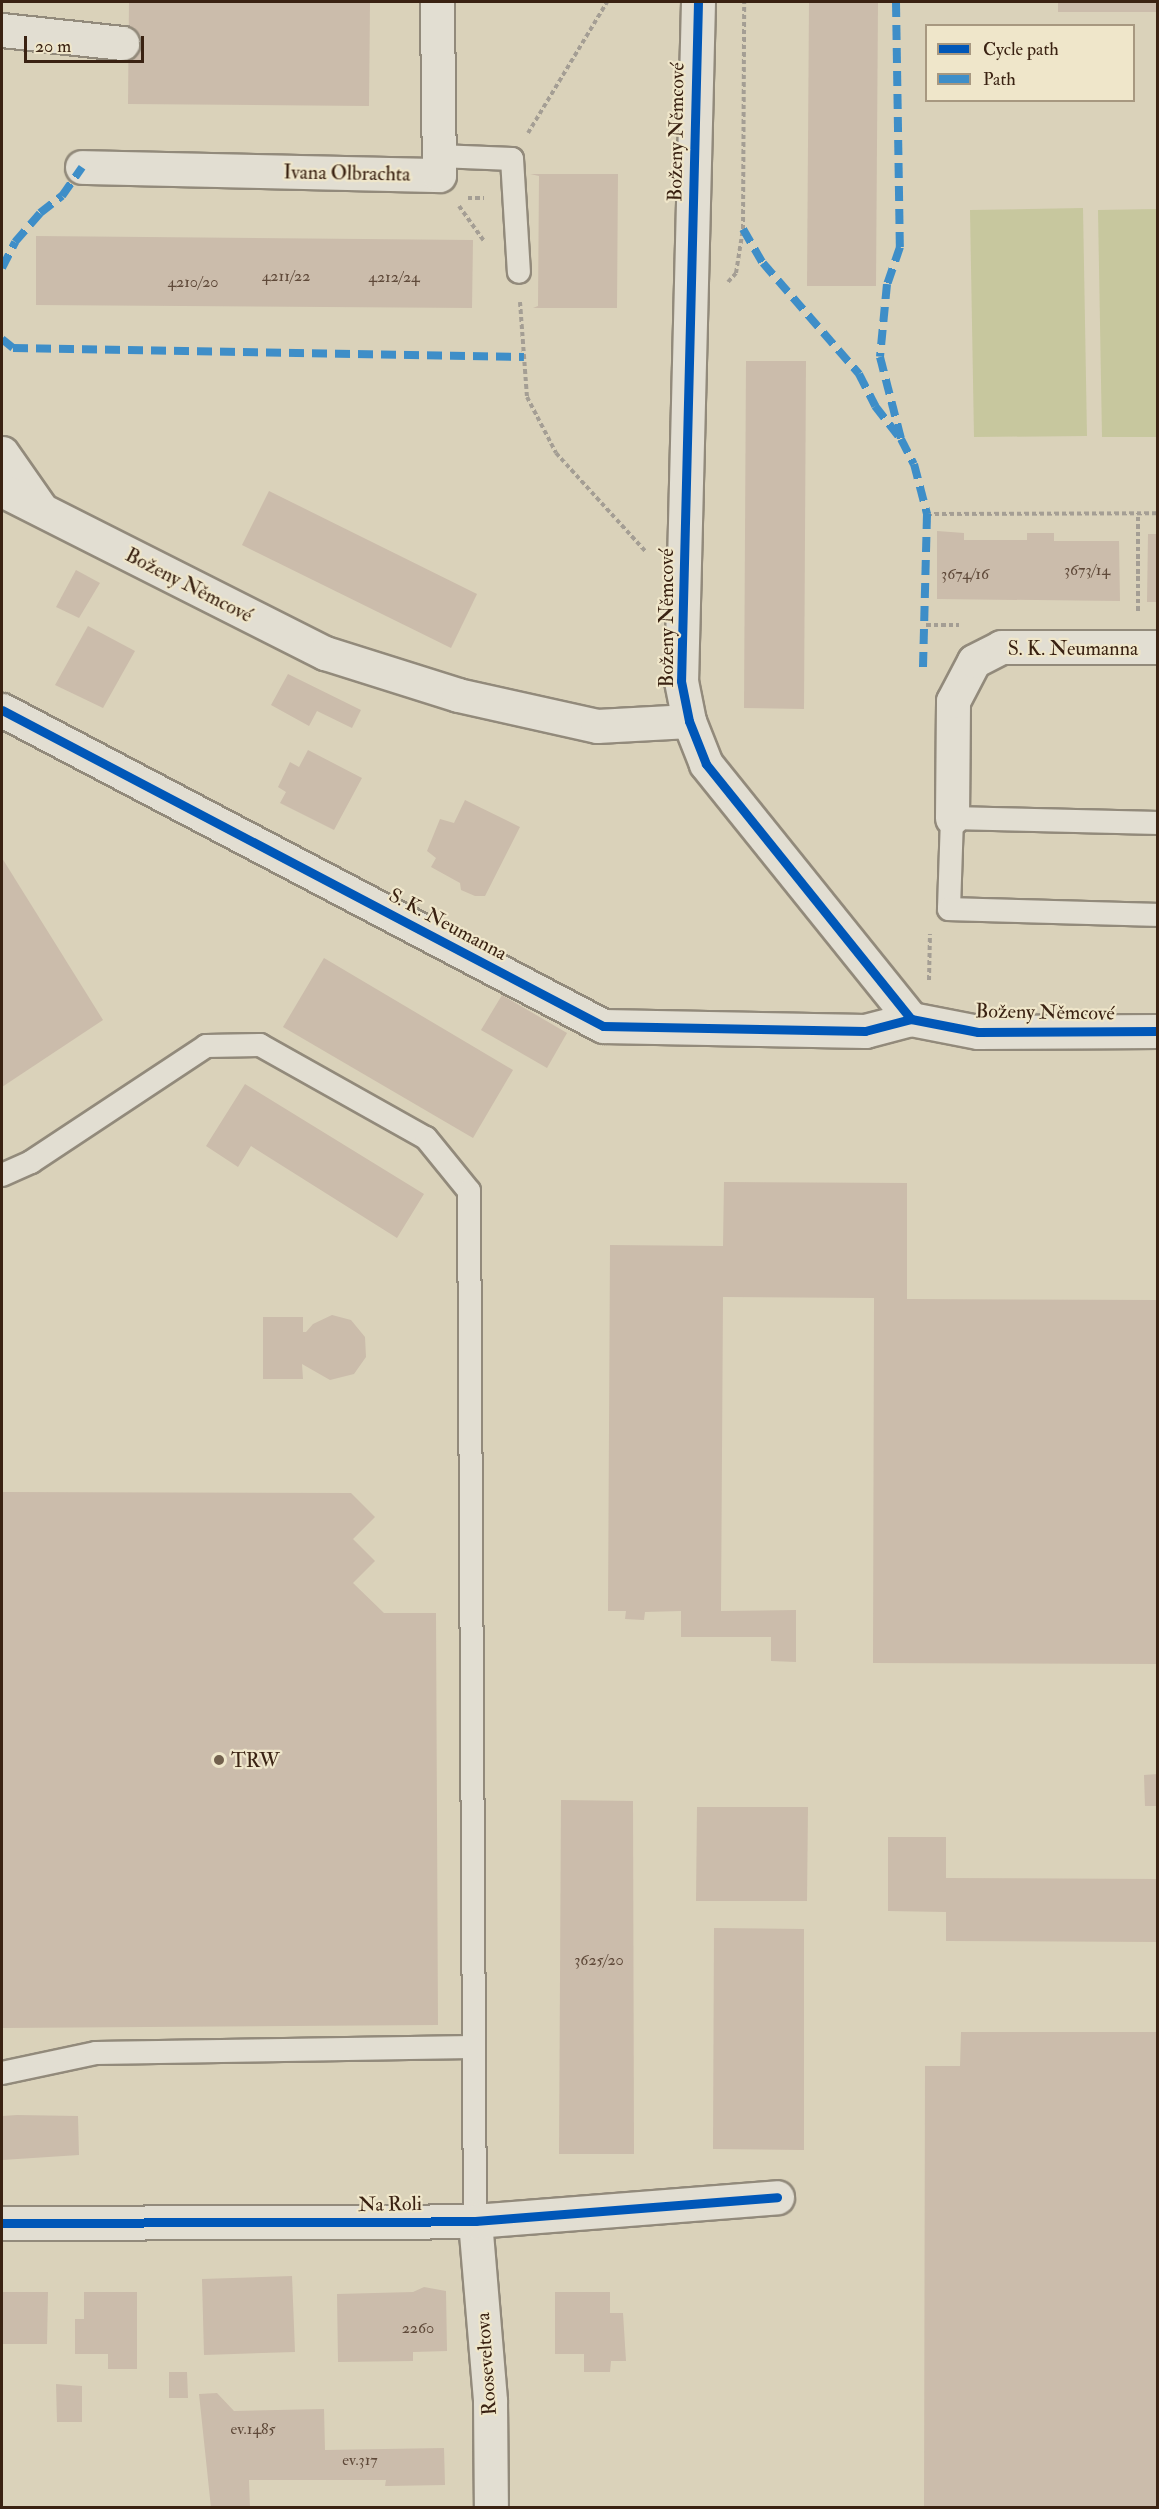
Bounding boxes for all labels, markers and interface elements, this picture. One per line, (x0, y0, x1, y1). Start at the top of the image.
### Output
scale bar (27, 24, 147, 62)
legend (925, 24, 1135, 102)
text: 20 m (35, 35, 71, 58)
text: Cycle path (983, 38, 1059, 61)
street label: Boženy Němcové (663, 62, 689, 202)
text: Path (983, 68, 1016, 91)
street label: Ivana Olbrachta (283, 160, 411, 186)
house number: 4211/22 (262, 266, 310, 286)
house number: 4212/24 (368, 267, 420, 287)
house number: 4210/20 (167, 272, 219, 292)
street label: Boženy Němcové (121, 543, 257, 627)
street label: Boženy Němcové (654, 548, 678, 688)
house number: 3673/14 (1064, 560, 1110, 580)
house number: 3674/16 (941, 564, 989, 584)
street label: S. K. Neumanna (1008, 636, 1138, 660)
street label: S. K. Neumanna (385, 883, 511, 965)
street label: Boženy Němcové (975, 999, 1115, 1025)
place label: TRW (231, 1748, 280, 1772)
marker: TRW (212, 1753, 226, 1767)
house number: 3625/20 (574, 1950, 624, 1970)
street label: Na Roli (358, 2191, 422, 2217)
street label: Rooseveltova (470, 2312, 502, 2416)
house number: 2260 (402, 2318, 434, 2338)
house number: ev.1485 (230, 2419, 276, 2439)
house number: ev.317 (342, 2450, 378, 2470)

